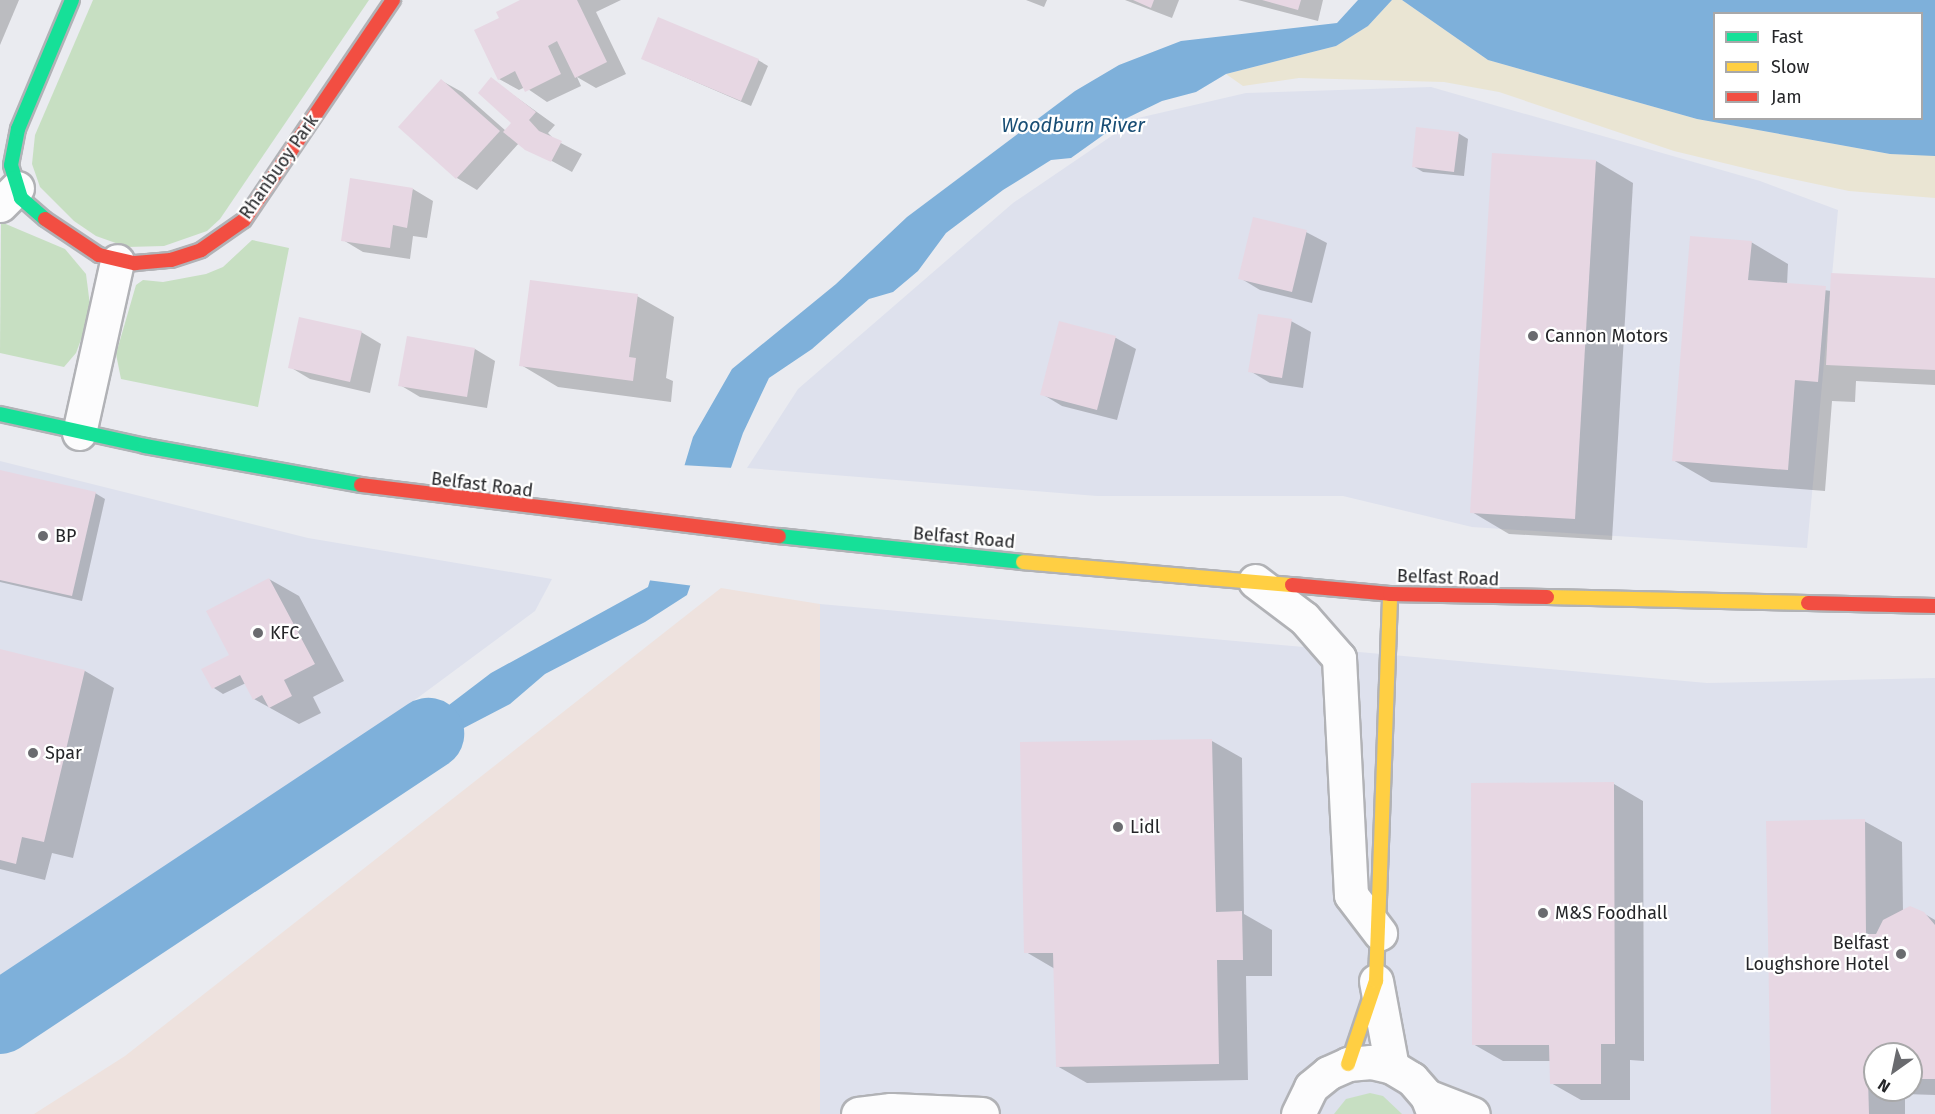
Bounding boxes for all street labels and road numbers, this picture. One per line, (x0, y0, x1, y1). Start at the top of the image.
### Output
street label: Rhanbuoy Park (235, 111, 323, 223)
street label: Belfast Road (430, 468, 534, 502)
street label: Belfast Road (912, 523, 1016, 553)
street label: Belfast Road (1396, 565, 1500, 591)

